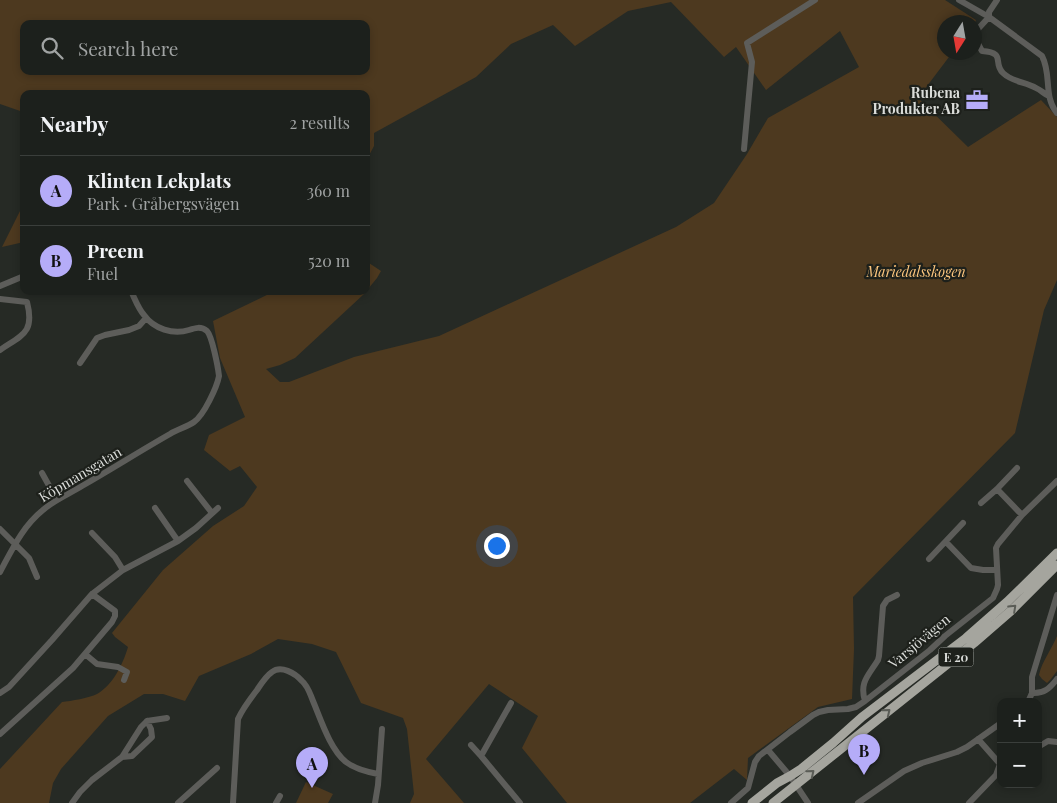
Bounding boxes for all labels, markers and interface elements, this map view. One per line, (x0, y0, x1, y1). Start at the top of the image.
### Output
north arrow (937, 15, 982, 60)
search box (20, 20, 370, 75)
icon: search (38, 34, 66, 62)
text: Search here (78, 35, 178, 61)
place label: Rubena Produkter AB (872, 83, 961, 118)
office icon: Rubena Produkter AB (964, 87, 990, 113)
text: Nearby (40, 109, 109, 137)
text: 2 results (290, 112, 350, 133)
text: Klinten Lekplats (87, 167, 231, 193)
text: A (51, 180, 61, 201)
text: 360 m (307, 180, 350, 201)
text: Park · Gråbergsvägen (87, 193, 240, 214)
text: Preem (87, 237, 144, 263)
text: B (51, 250, 61, 271)
text: 520 m (308, 250, 350, 271)
park label: Mariedalsskogen (865, 262, 966, 281)
text: Fuel (87, 263, 118, 284)
street label: Köpmansgatan (35, 441, 126, 506)
your location (484, 533, 510, 559)
one-way arrow (1007, 605, 1016, 614)
street label: Varsjövägen (883, 609, 954, 673)
road number: E 20 (938, 648, 974, 666)
map controls (997, 698, 1042, 788)
button: + (997, 698, 1042, 743)
one-way arrow (881, 709, 890, 717)
pin: B (848, 734, 880, 775)
button: − (997, 743, 1042, 788)
pin: A (296, 747, 328, 788)
one-way arrow (805, 770, 814, 778)

